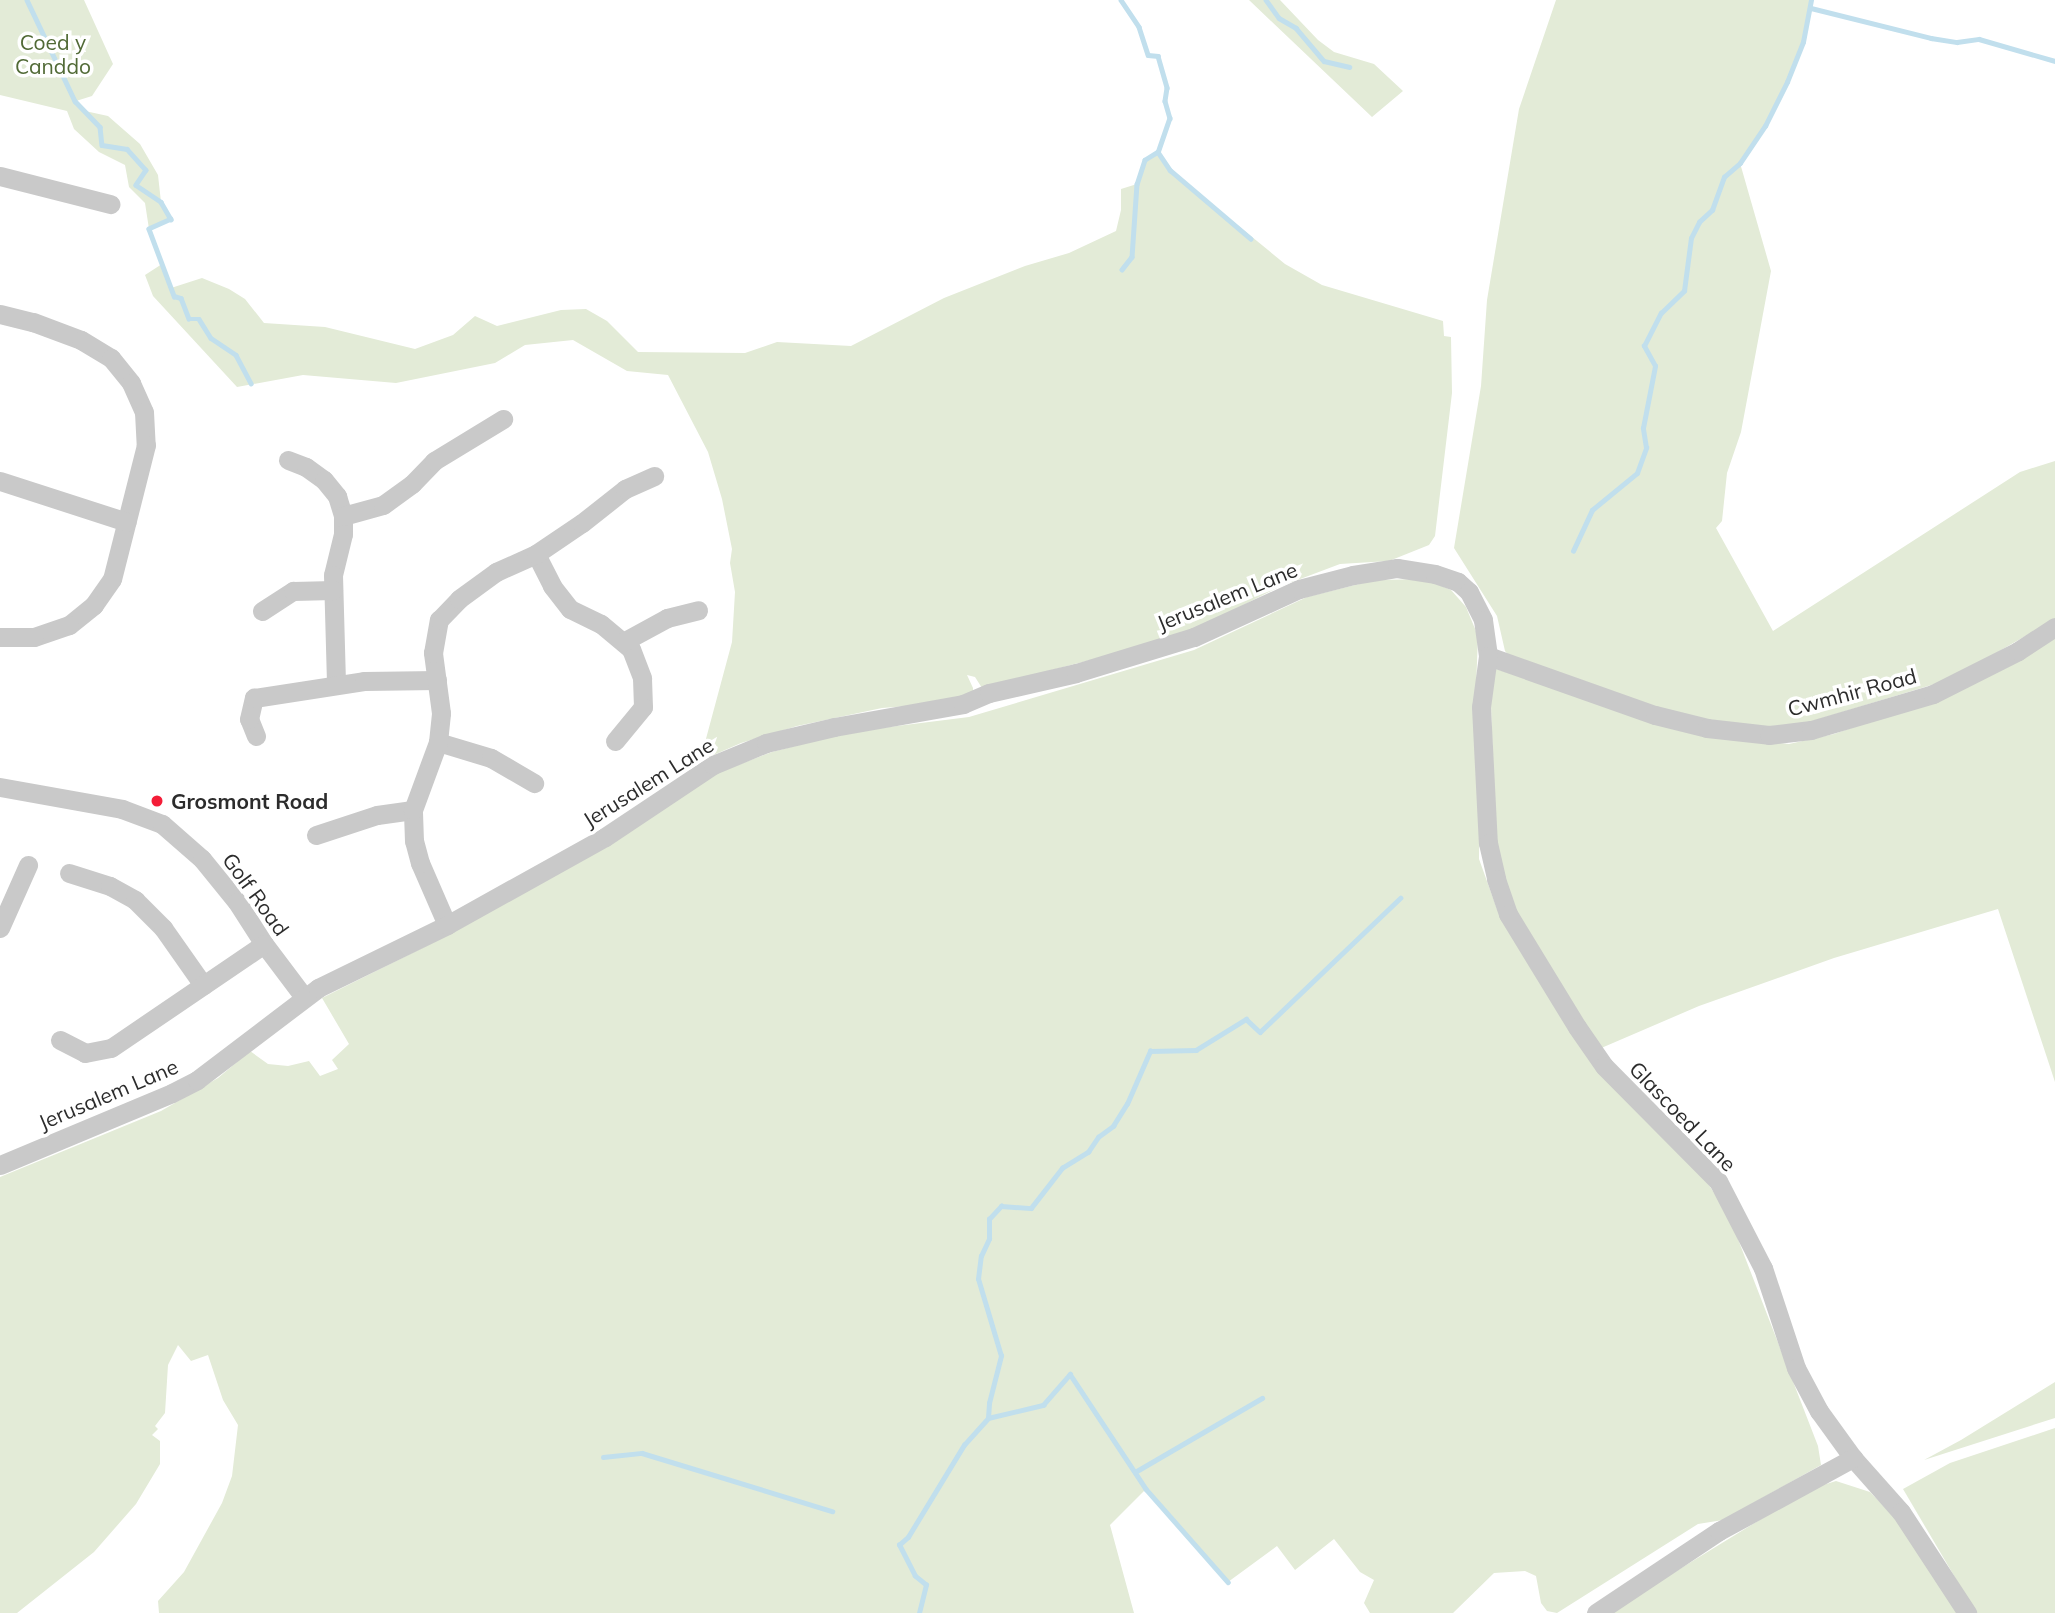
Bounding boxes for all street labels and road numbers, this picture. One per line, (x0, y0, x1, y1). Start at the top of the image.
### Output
street label: Jerusalem Lane (1153, 556, 1301, 636)
street label: Cwmhir Road (1785, 663, 1919, 721)
street label: Jerusalem Lane (578, 732, 718, 832)
street label: Golf Road (217, 848, 295, 940)
street label: Jerusalem Lane (34, 1053, 182, 1135)
street label: Glascoed Lane (1624, 1056, 1742, 1176)

